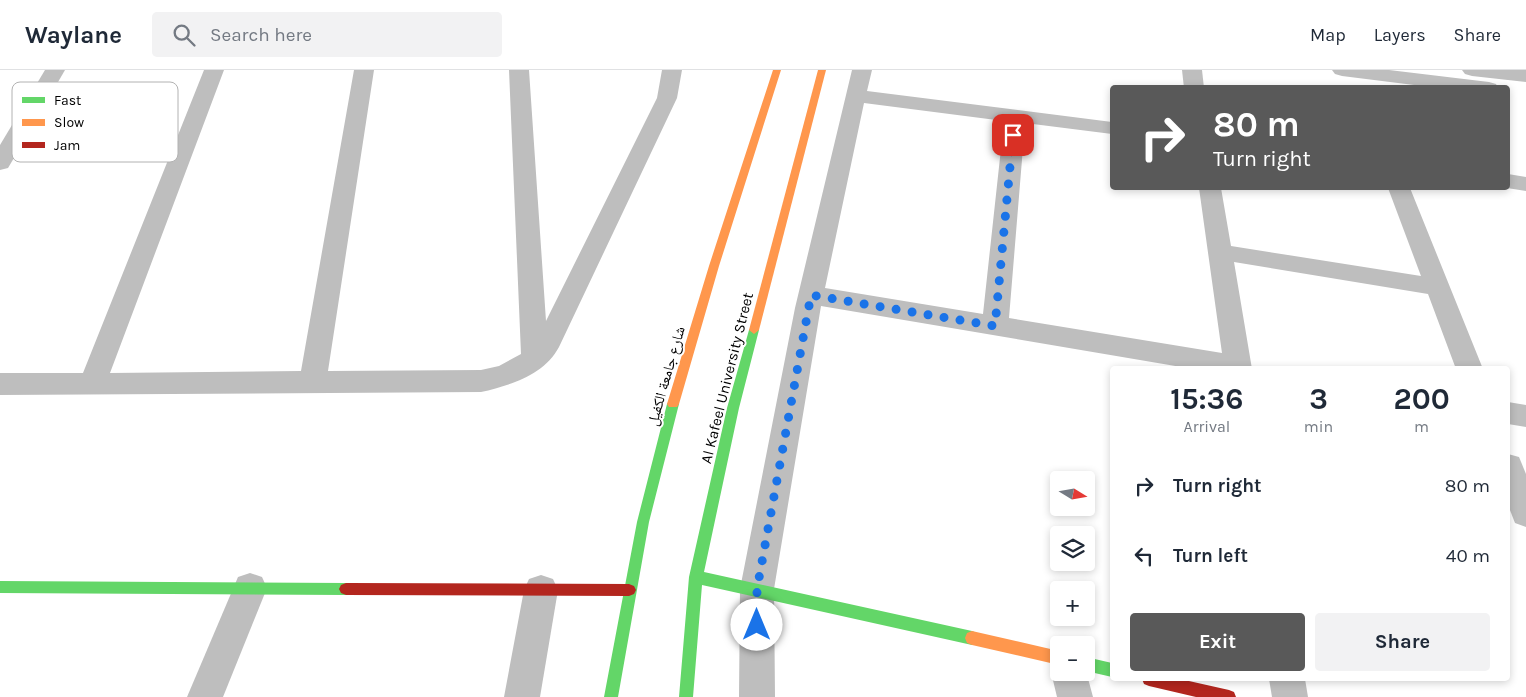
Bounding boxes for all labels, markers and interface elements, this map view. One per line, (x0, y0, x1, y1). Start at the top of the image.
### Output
search box (152, 12, 502, 57)
text: Waylane (25, 21, 122, 49)
icon: search (170, 21, 198, 49)
text: Search here (210, 24, 312, 46)
text: Map (1310, 24, 1346, 46)
text: Layers (1374, 24, 1426, 46)
text: Share (1454, 24, 1501, 46)
legend (12, 82, 178, 162)
text: Fast (54, 92, 81, 109)
text: 80 m (1213, 104, 1300, 145)
icon: right (1130, 105, 1195, 170)
text: Slow (54, 114, 84, 131)
pin (992, 114, 1034, 156)
icon: arrive (999, 121, 1027, 149)
text: Jam (54, 137, 80, 154)
text: Turn right (1213, 146, 1311, 172)
street label: Al Kafeel University Street (697, 290, 757, 465)
street label: شارع جامعة الكفيل (643, 324, 690, 428)
text: 15:36 (1170, 381, 1243, 417)
text: 3 (1309, 381, 1328, 417)
text: 200 (1394, 381, 1450, 417)
text: Arrival (1183, 417, 1230, 436)
text: min (1304, 417, 1333, 436)
text: m (1414, 417, 1429, 436)
north arrow (1050, 471, 1095, 516)
map controls (1050, 471, 1095, 681)
icon: right (1130, 472, 1158, 500)
text: Turn right (1173, 475, 1262, 497)
text: 80 m (1445, 475, 1490, 497)
button: layers (1050, 526, 1095, 571)
icon: left (1130, 542, 1158, 570)
text: Turn left (1173, 545, 1248, 567)
text: 40 m (1446, 545, 1490, 567)
button: + (1050, 581, 1095, 626)
position arrow (730, 598, 782, 650)
button: Exit (1130, 613, 1305, 671)
button: Share (1315, 613, 1490, 671)
button: − (1050, 636, 1095, 681)

